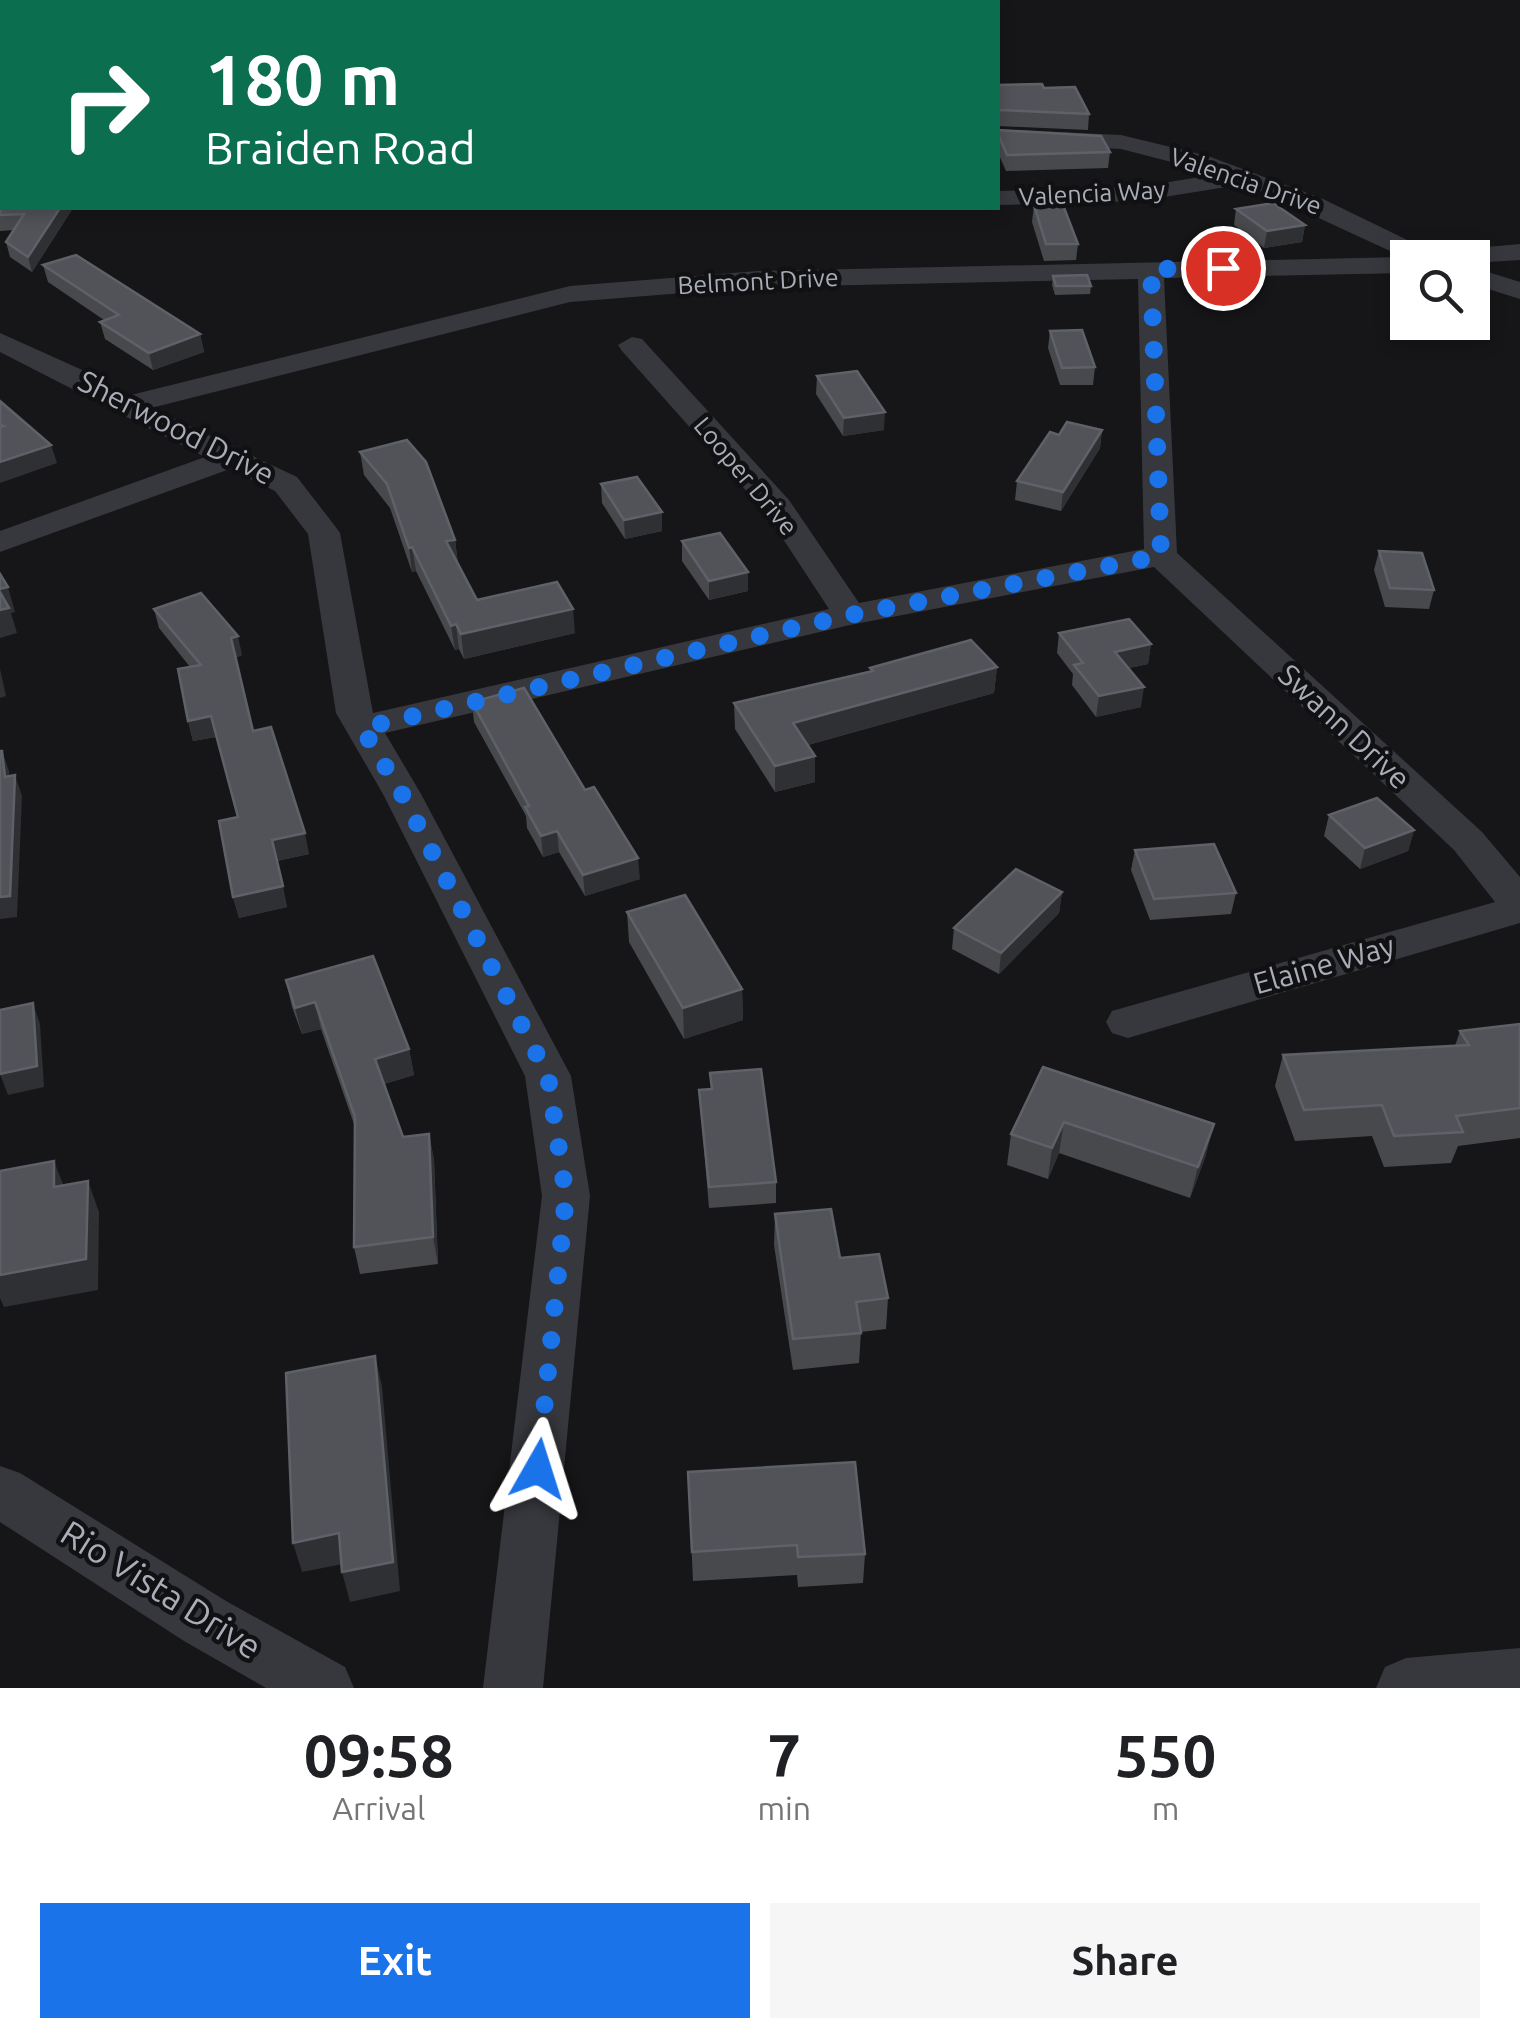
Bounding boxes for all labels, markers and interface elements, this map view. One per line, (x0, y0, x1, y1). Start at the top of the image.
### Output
icon: right (40, 40, 170, 170)
text: 180 m (205, 40, 400, 118)
text: Braiden Road (205, 122, 476, 173)
street label: Valencia Drive (1167, 142, 1325, 220)
street label: Valencia Way (1018, 175, 1166, 211)
pin (1181, 226, 1266, 311)
map controls (1390, 240, 1490, 340)
button: search (1390, 240, 1490, 340)
icon: arrive (1196, 241, 1251, 296)
street label: Belmont Drive (677, 263, 839, 299)
street label: Sherwood Drive (73, 363, 280, 491)
street label: Looper Drive (689, 412, 803, 540)
street label: Swann Drive (1272, 657, 1417, 795)
street label: Elaine Way (1249, 928, 1398, 1000)
position arrow (486, 1417, 590, 1521)
street label: Rio Vista Drive (54, 1512, 269, 1667)
text: 09:58 (304, 1721, 454, 1788)
text: 7 (767, 1721, 801, 1788)
text: 550 (1115, 1721, 1216, 1788)
text: Arrival (332, 1790, 425, 1826)
text: min (757, 1790, 811, 1826)
text: m (1152, 1790, 1179, 1826)
button: Exit (40, 1903, 750, 2018)
button: Share (770, 1903, 1480, 2018)

